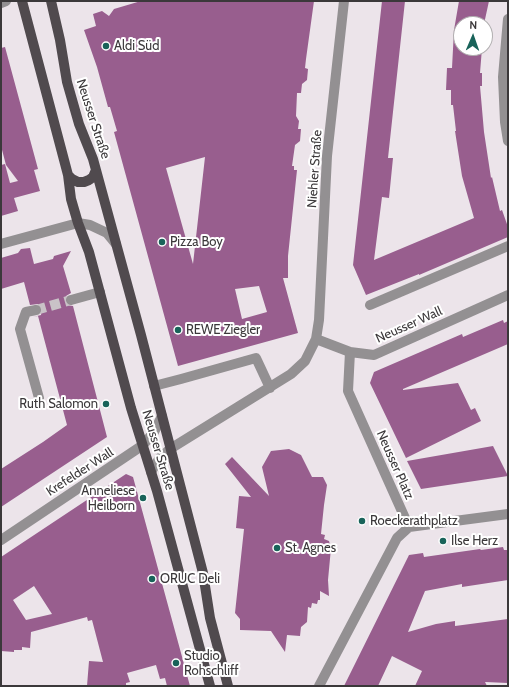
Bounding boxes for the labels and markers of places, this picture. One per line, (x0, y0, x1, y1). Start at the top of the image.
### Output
place label: Aldi Süd (114, 38, 159, 54)
marker: Aldi Süd (101, 41, 111, 51)
place label: Pizza Boy (170, 234, 223, 250)
marker: Pizza Boy (157, 237, 167, 247)
place label: REWE Ziegler (186, 322, 260, 338)
marker: REWE Ziegler (173, 325, 183, 335)
place label: Ruth Salomon (19, 396, 98, 412)
marker: Ruth Salomon (101, 399, 111, 409)
place label: Anneliese Heilborn (81, 483, 135, 514)
marker: Anneliese Heilborn (138, 493, 148, 503)
place label: Roeckerathplatz (370, 513, 458, 529)
marker: Roeckerathplatz (357, 516, 367, 526)
place label: Ilse Herz (451, 533, 498, 549)
marker: Ilse Herz (438, 536, 448, 546)
place label: St. Agnes (285, 540, 336, 556)
marker: St. Agnes (272, 543, 282, 553)
place label: ORUC Deli (160, 571, 220, 587)
marker: ORUC Deli (147, 574, 157, 584)
place label: Studio Rohschliff (184, 648, 239, 679)
marker: Studio Rohschliff (171, 658, 181, 668)

